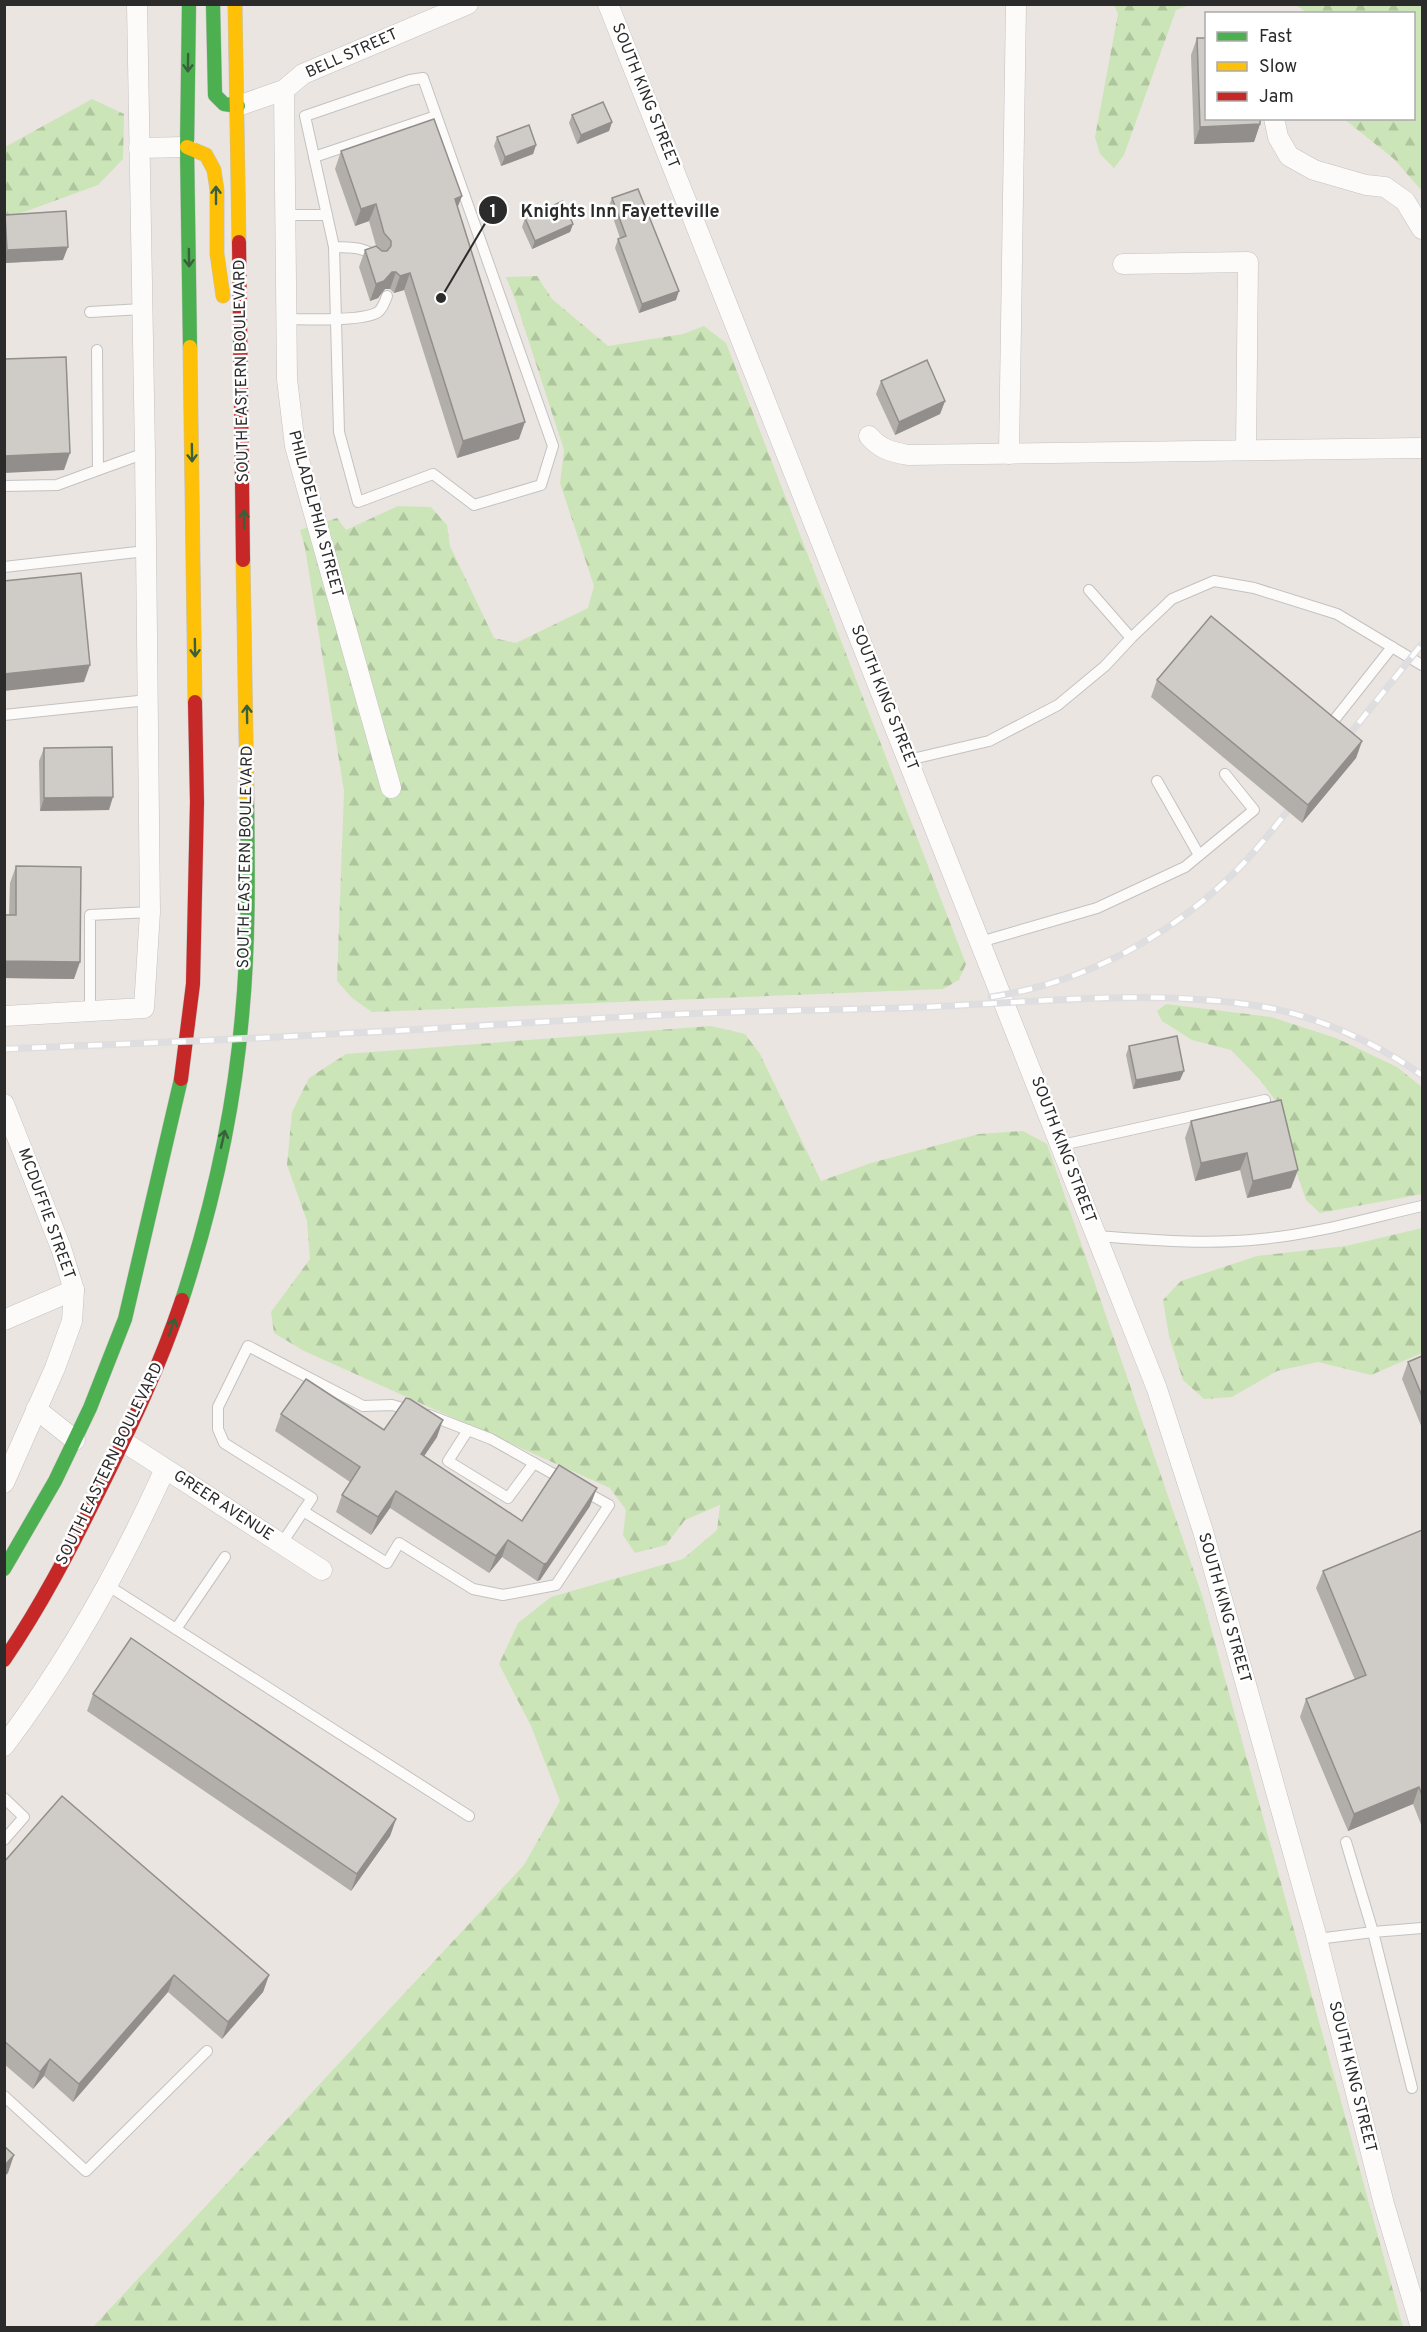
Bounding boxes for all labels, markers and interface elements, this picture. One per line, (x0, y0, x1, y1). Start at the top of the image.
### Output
legend (1205, 12, 1415, 120)
street label: SOUTH KING STREET (607, 20, 683, 172)
street label: BELL STREET (303, 25, 401, 83)
text: Fast (1259, 26, 1292, 49)
one-way arrow (182, 52, 194, 72)
text: Slow (1259, 56, 1297, 79)
text: Jam (1259, 86, 1294, 109)
one-way arrow (210, 185, 222, 205)
callout: Knights Inn Fayetteville (478, 192, 731, 228)
text: 1 (489, 201, 497, 224)
text: Knights Inn Fayetteville (521, 201, 719, 224)
one-way arrow (183, 247, 195, 267)
street label: SOUTH EASTERN BOULEVARD (230, 259, 254, 483)
street label: PHILADELPHIA STREET (283, 428, 347, 600)
one-way arrow (186, 442, 198, 462)
one-way arrow (238, 510, 250, 530)
street label: SOUTH KING STREET (846, 622, 922, 774)
one-way arrow (189, 637, 201, 657)
one-way arrow (241, 705, 253, 725)
street label: SOUTH EASTERN BOULEVARD (234, 745, 258, 969)
street label: SOUTH KING STREET (1026, 1074, 1100, 1226)
one-way arrow (218, 1129, 230, 1148)
street label: MCDUFFIE STREET (13, 1146, 79, 1282)
one-way arrow (168, 1318, 179, 1337)
street label: SOUTH EASTERN BOULEVARD (52, 1359, 168, 1569)
street label: GREER AVENUE (169, 1466, 277, 1546)
street label: SOUTH KING STREET (1193, 1531, 1255, 1685)
street label: SOUTH KING STREET (1324, 1999, 1380, 2155)

